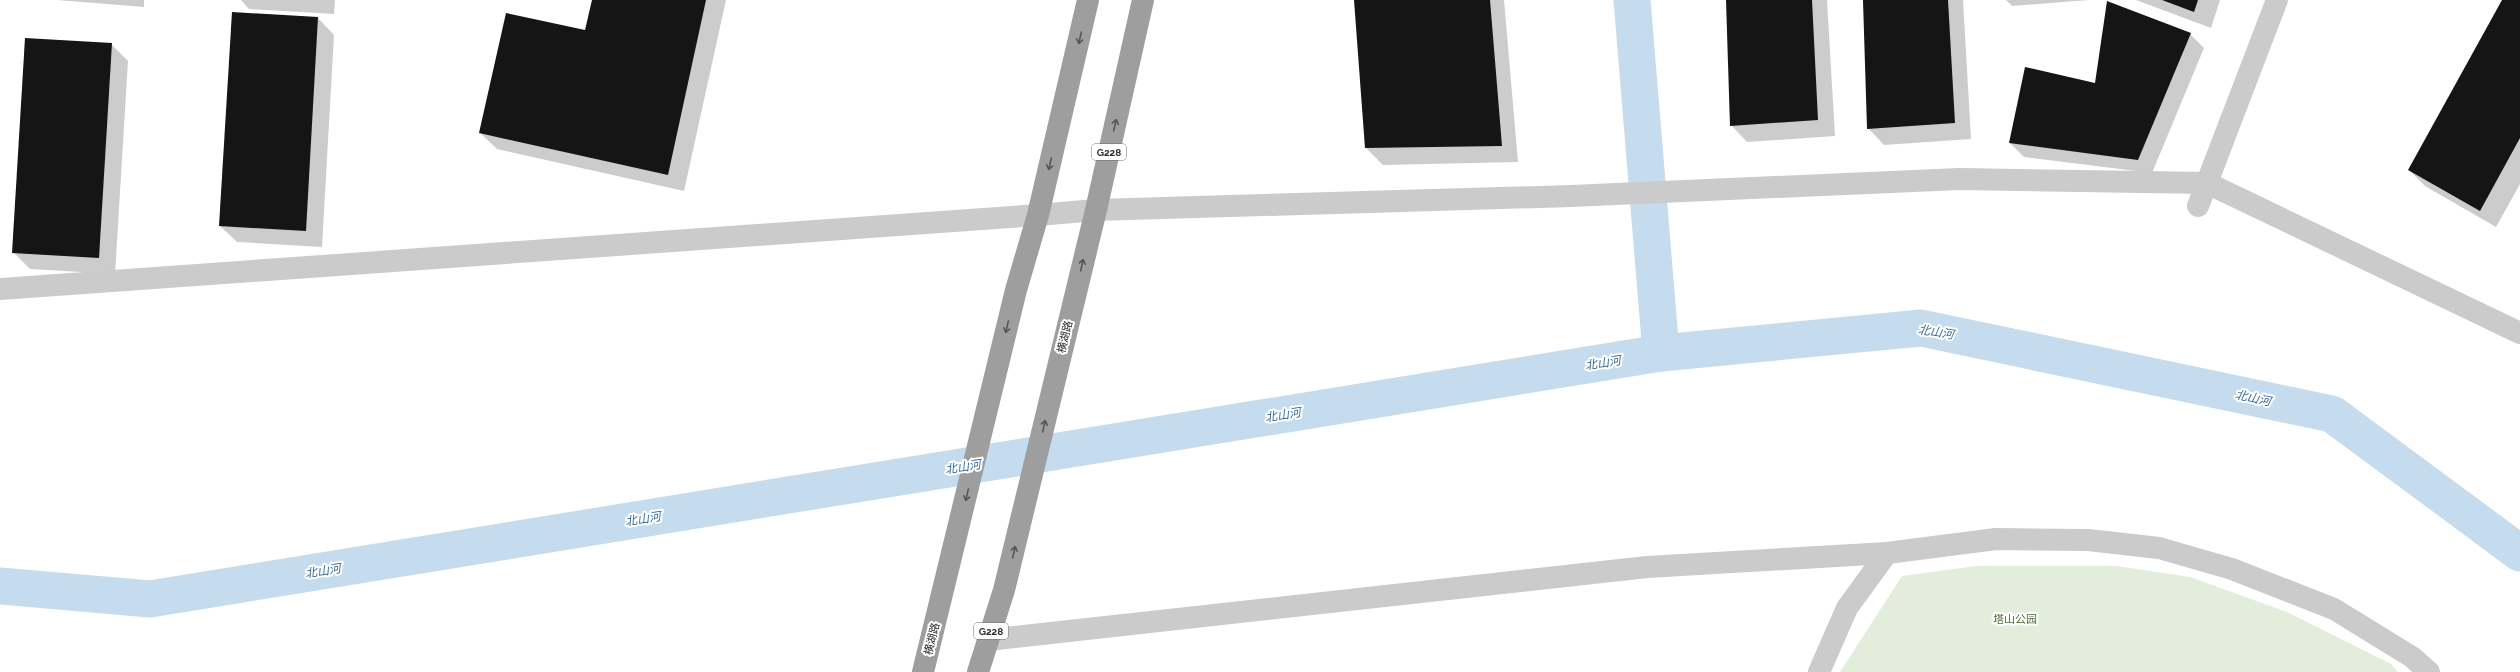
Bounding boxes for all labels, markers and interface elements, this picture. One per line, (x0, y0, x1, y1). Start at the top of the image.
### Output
one-way arrow (1075, 31, 1083, 44)
one-way arrow (1111, 119, 1119, 132)
road number: G228 (1092, 144, 1126, 160)
one-way arrow (1045, 158, 1053, 171)
one-way arrow (1079, 259, 1087, 272)
street label: 横湖路 (1055, 319, 1075, 355)
one-way arrow (1003, 321, 1010, 334)
water label: 北山河 (1917, 322, 1957, 342)
water label: 北山河 (1584, 353, 1624, 373)
water label: 北山河 (2234, 387, 2274, 409)
water label: 北山河 (1264, 405, 1304, 425)
one-way arrow (1041, 419, 1048, 432)
water label: 北山河 (944, 457, 984, 477)
one-way arrow (963, 488, 970, 501)
water label: 北山河 (624, 509, 664, 529)
one-way arrow (1010, 546, 1018, 559)
water label: 北山河 (304, 561, 344, 581)
park label: 塔山公园 (1993, 613, 2037, 626)
street label: 横湖路 (922, 621, 942, 657)
road number: G228 (974, 623, 1008, 639)

